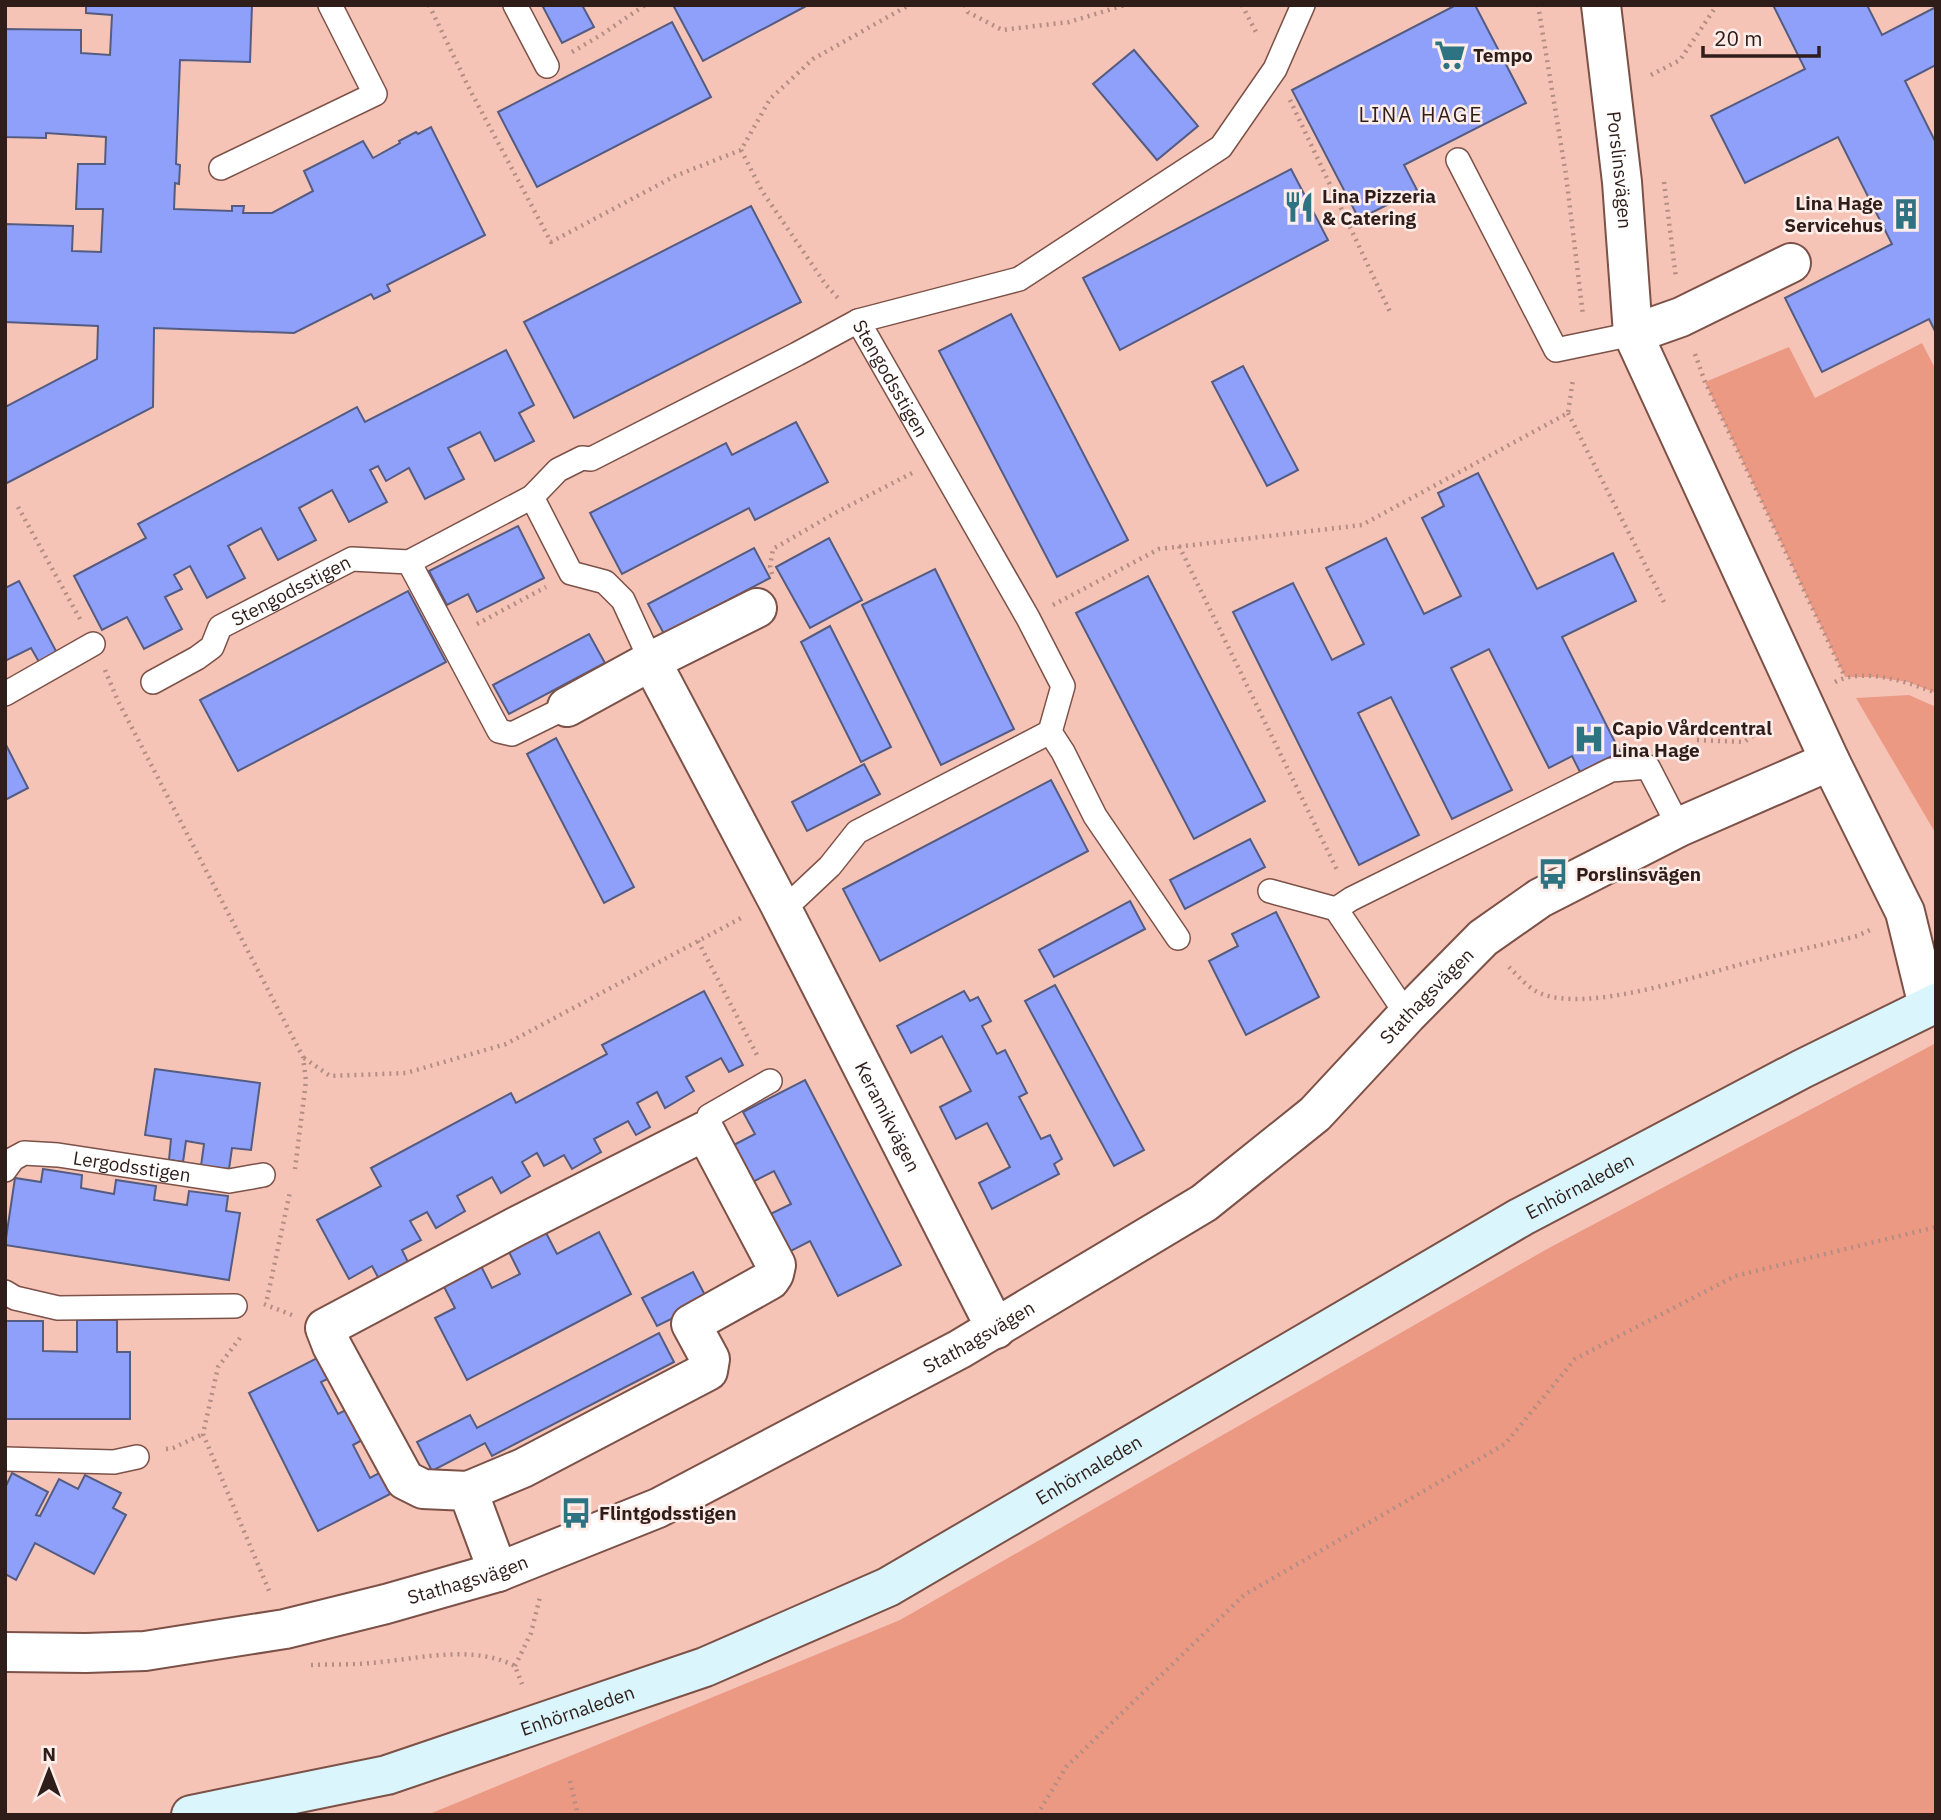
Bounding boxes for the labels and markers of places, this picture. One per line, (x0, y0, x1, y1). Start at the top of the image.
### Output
supermarket icon: Tempo (1433, 38, 1467, 72)
place label: Tempo (1473, 43, 1533, 67)
place label: Lina Pizzeria & Catering (1322, 184, 1436, 230)
restaurant icon: Lina Pizzeria & Catering (1282, 190, 1316, 224)
place label: Lina Hage Servicehus (1784, 191, 1883, 237)
building icon: Lina Hage Servicehus (1889, 197, 1923, 231)
place label: Capio Vårdcentral Lina Hage (1612, 716, 1772, 762)
hospital icon: Capio Vårdcentral Lina Hage (1572, 722, 1606, 756)
bus stop icon: Porslinsvägen (1536, 857, 1570, 891)
place label: Porslinsvägen (1576, 862, 1701, 886)
bus stop icon: Flintgodsstigen (559, 1496, 593, 1530)
place label: Flintgodsstigen (599, 1501, 737, 1525)

